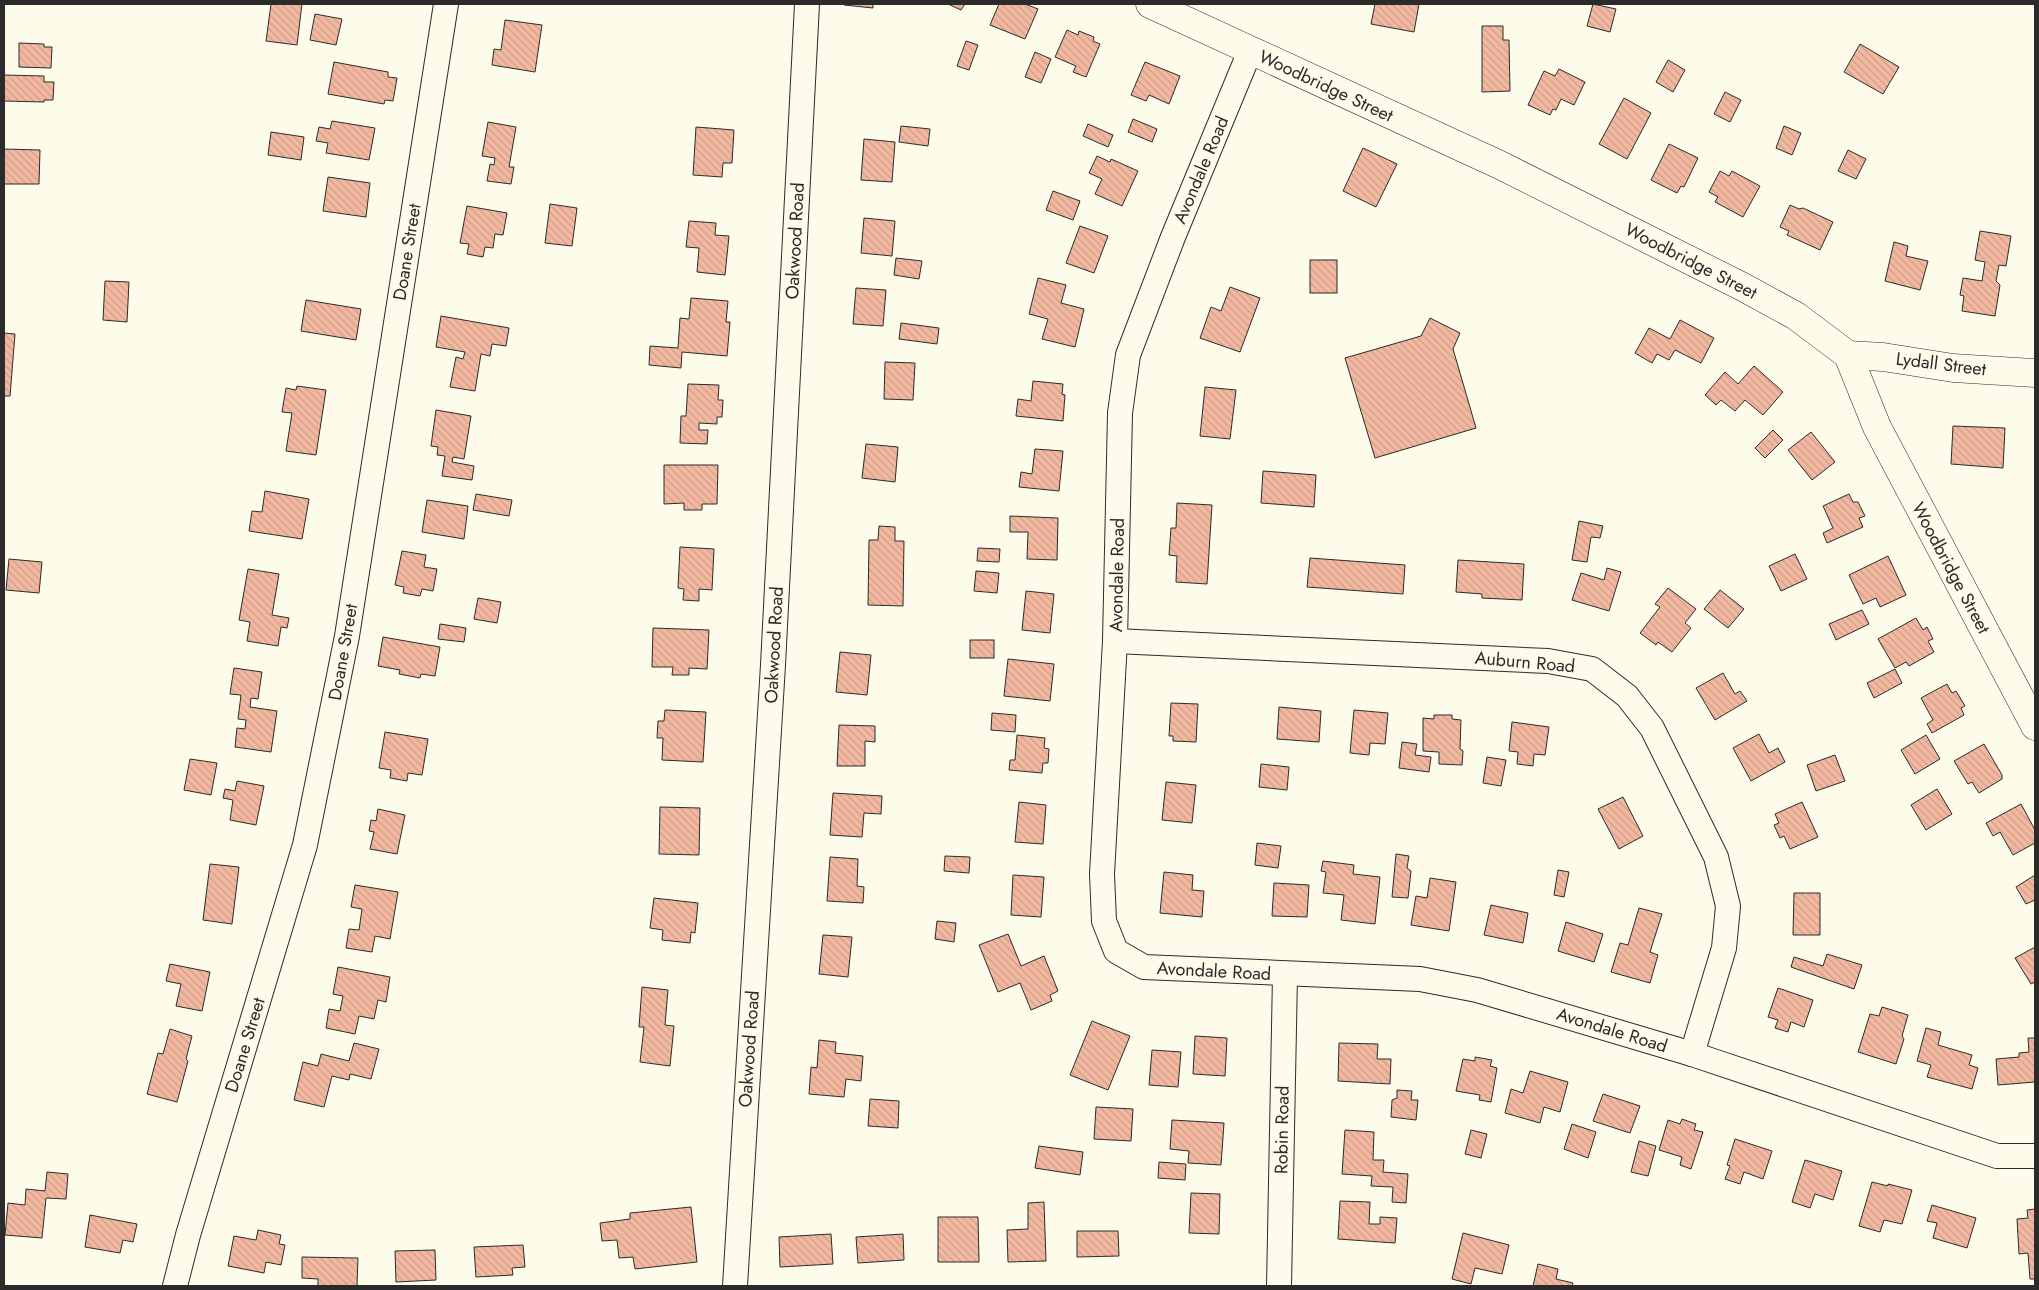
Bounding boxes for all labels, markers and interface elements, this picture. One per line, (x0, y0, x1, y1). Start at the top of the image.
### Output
street label: Woodbridge Street (1255, 43, 1398, 129)
street label: Avondale Road (1167, 112, 1235, 228)
street label: Oakwood Road (779, 182, 811, 300)
street label: Doane Street (387, 201, 428, 302)
street label: Woodbridge Street (1620, 216, 1762, 306)
street label: Lydall Street (1894, 346, 1988, 383)
street label: Woodbridge Street (1905, 498, 1997, 639)
street label: Avondale Road (1103, 518, 1131, 632)
street label: Oakwood Road (758, 586, 790, 704)
street label: Doane Street (322, 601, 364, 702)
street label: Auburn Road (1474, 645, 1576, 679)
street label: Avondale Road (1156, 955, 1272, 987)
street label: Oakwood Road (732, 990, 766, 1108)
street label: Doane Street (218, 994, 272, 1096)
street label: Avondale Road (1553, 1001, 1671, 1059)
street label: Robin Road (1268, 1086, 1296, 1174)

